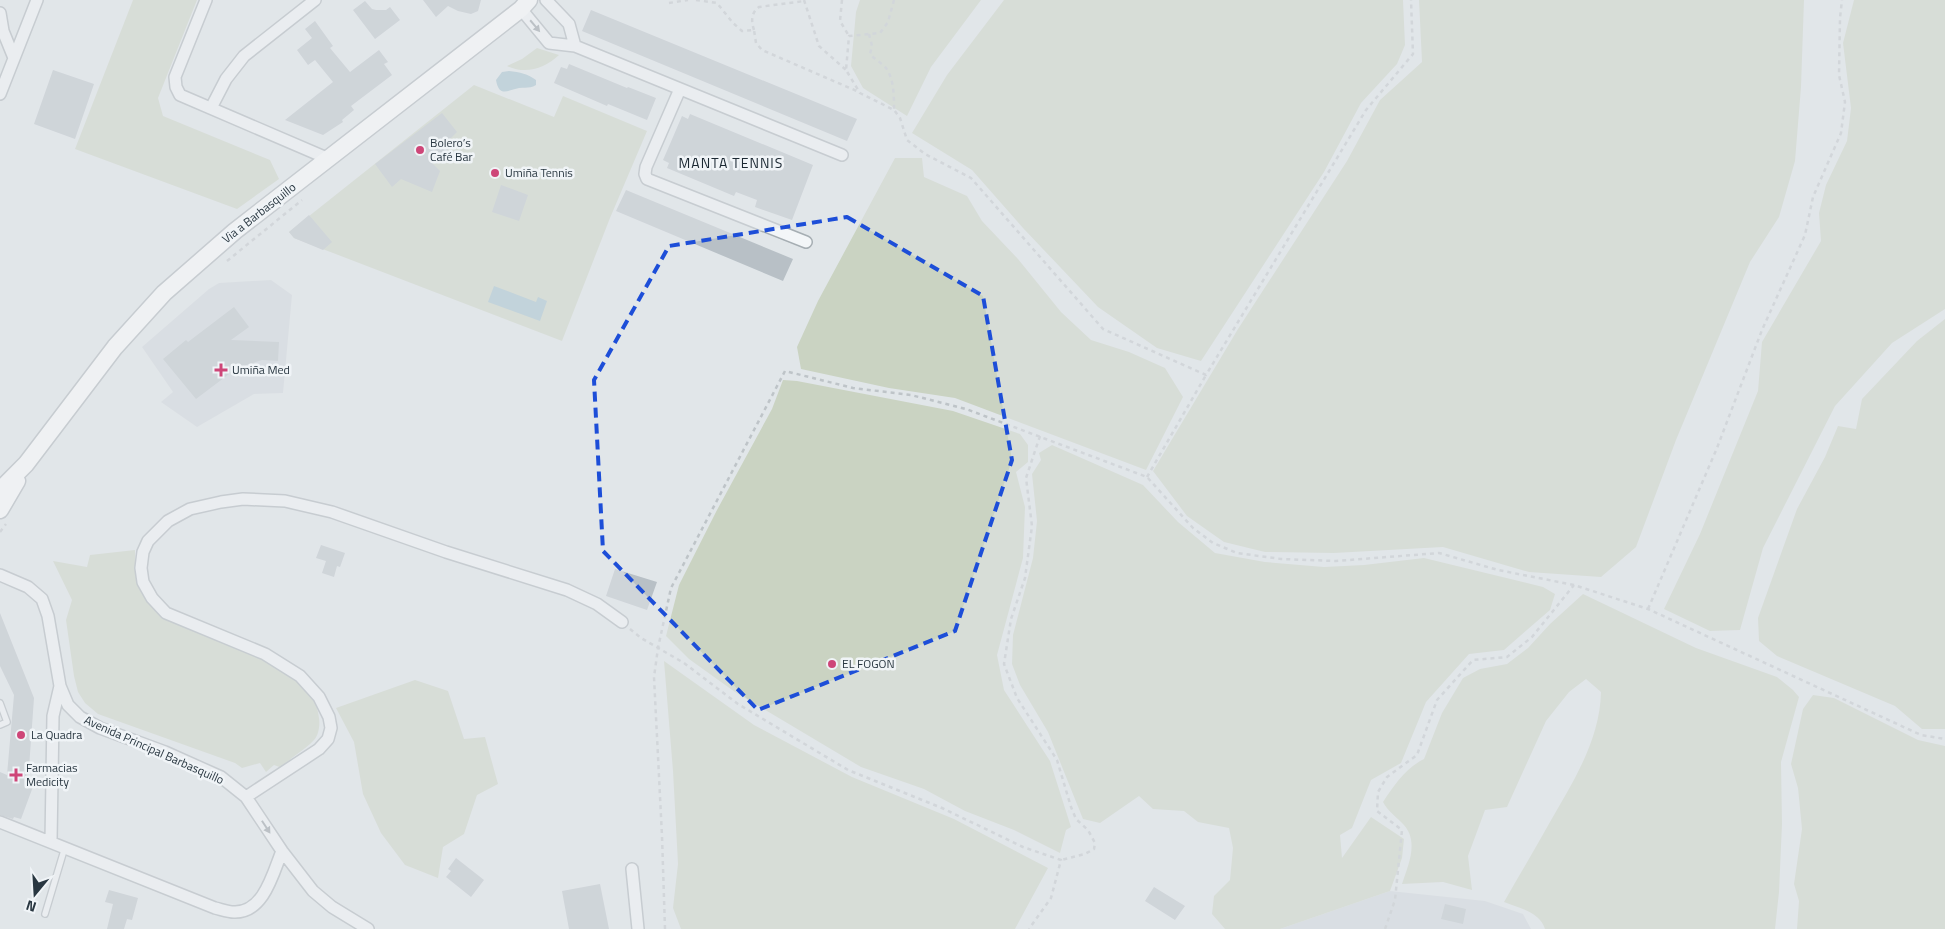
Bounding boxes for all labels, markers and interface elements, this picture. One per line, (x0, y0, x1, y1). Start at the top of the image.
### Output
one-way arrow (529, 19, 540, 32)
place label: Bolero’s Café Bar (430, 133, 473, 166)
marker: Bolero’s Café Bar (414, 144, 426, 156)
district label: MANTA TENNIS (679, 152, 783, 173)
place label: Umiña Tennis (505, 163, 573, 182)
marker: Umiña Tennis (489, 167, 501, 179)
street label: Via a Barbasquillo (218, 178, 300, 248)
place label: Umiña Med (232, 360, 290, 379)
marker: Umiña Med (214, 363, 228, 377)
place label: EL FOGON (842, 654, 895, 673)
marker: EL FOGON (826, 658, 838, 670)
street label: Avenida Principal Barbasquillo (81, 710, 227, 789)
place label: La Quadra (31, 725, 82, 744)
marker: La Quadra (15, 729, 27, 741)
place label: Farmacias Medicity (26, 758, 78, 791)
marker: Farmacias Medicity (10, 769, 22, 781)
one-way arrow (261, 820, 270, 833)
north arrow (10, 869, 60, 919)
text: N (23, 895, 39, 918)

